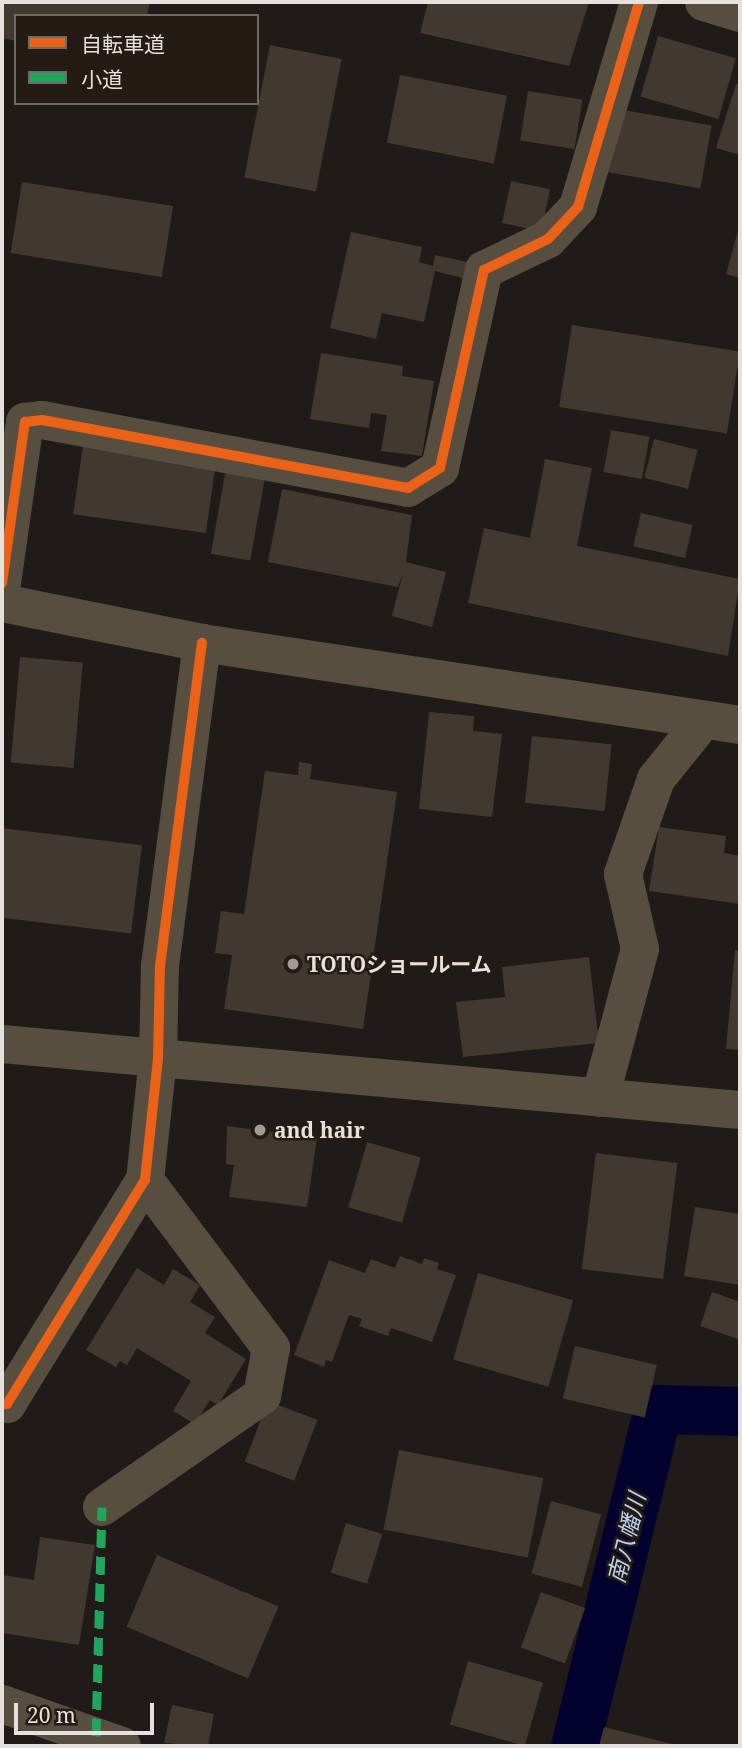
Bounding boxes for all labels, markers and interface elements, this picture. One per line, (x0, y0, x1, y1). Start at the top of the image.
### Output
legend (14, 14, 259, 105)
text: 自転車道 (81, 30, 165, 58)
text: 小道 (81, 65, 123, 93)
place label: TOTOショールーム (307, 951, 492, 977)
marker: TOTOショールーム (285, 956, 301, 972)
place label: and hair (274, 1117, 365, 1143)
marker: and hair (252, 1122, 268, 1138)
water label: 南八幡川 (601, 1490, 651, 1586)
scale bar (18, 1688, 158, 1732)
text: 20 m (27, 1701, 76, 1729)

